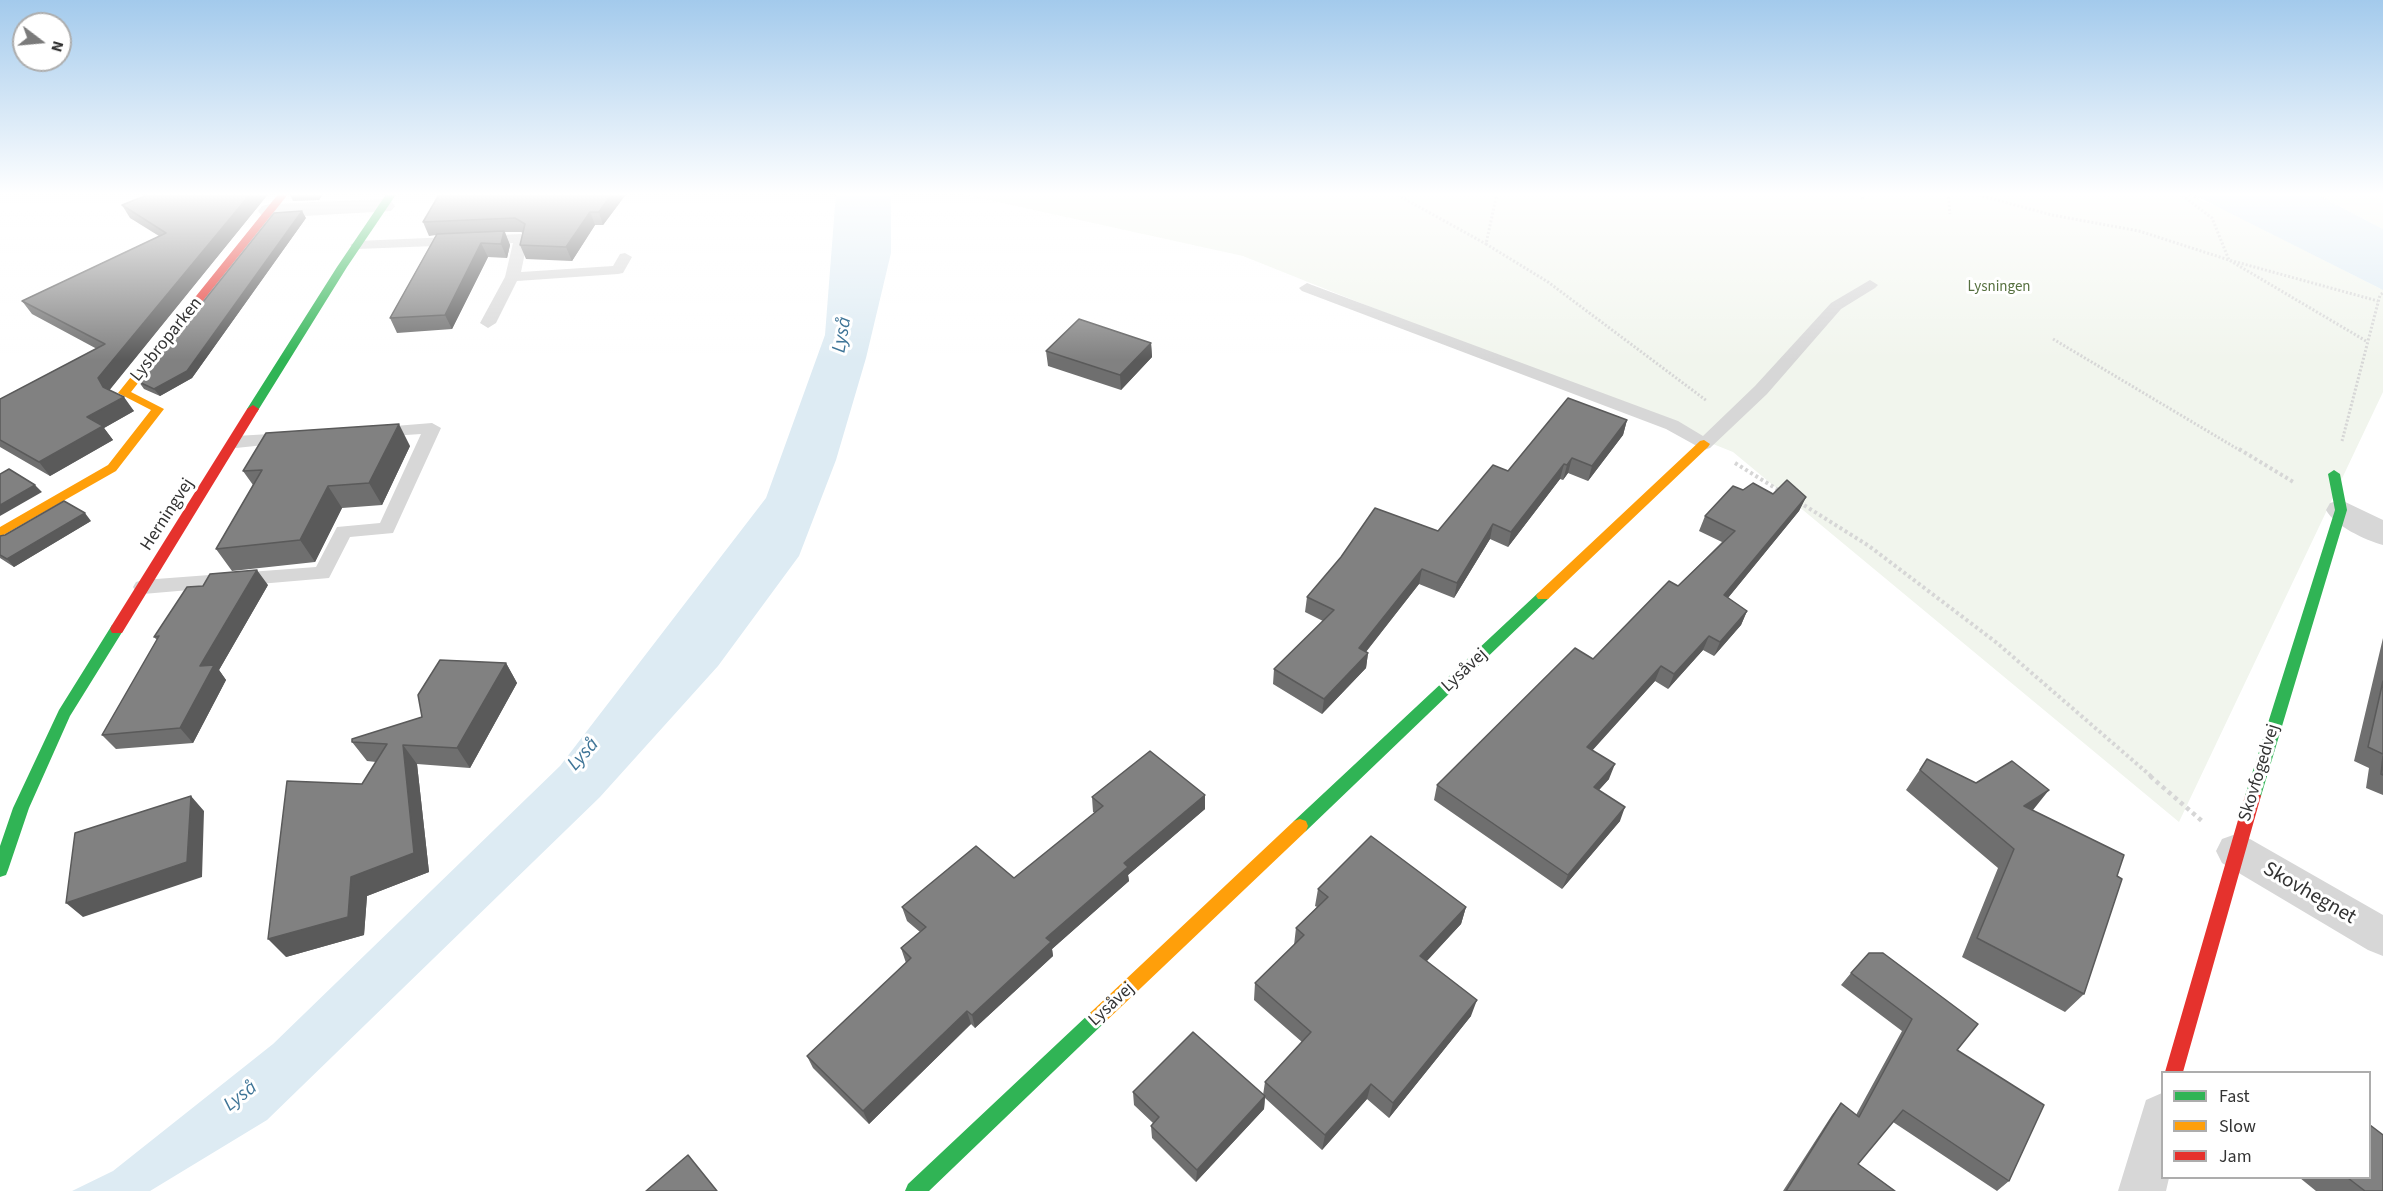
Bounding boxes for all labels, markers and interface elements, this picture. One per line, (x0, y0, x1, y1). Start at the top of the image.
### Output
north arrow (12, 12, 72, 72)
text: N (45, 38, 69, 55)
park label: Lysningen (1967, 279, 2031, 297)
street label: Lysbroparken (126, 293, 208, 387)
water label: Lyså (828, 315, 858, 355)
street label: Herningvej (137, 475, 199, 555)
street label: Lysåvej (1438, 644, 1492, 698)
street label: Skovfogedvej (2235, 722, 2285, 824)
water label: Lyså (563, 734, 605, 776)
street label: Skovhegnet (2258, 857, 2360, 931)
street label: Lysåvej (1085, 978, 1139, 1032)
legend (2161, 1071, 2371, 1179)
water label: Lyså (219, 1076, 263, 1118)
text: Fast (2219, 1084, 2250, 1109)
text: Slow (2219, 1114, 2256, 1139)
text: Jam (2219, 1144, 2252, 1169)

